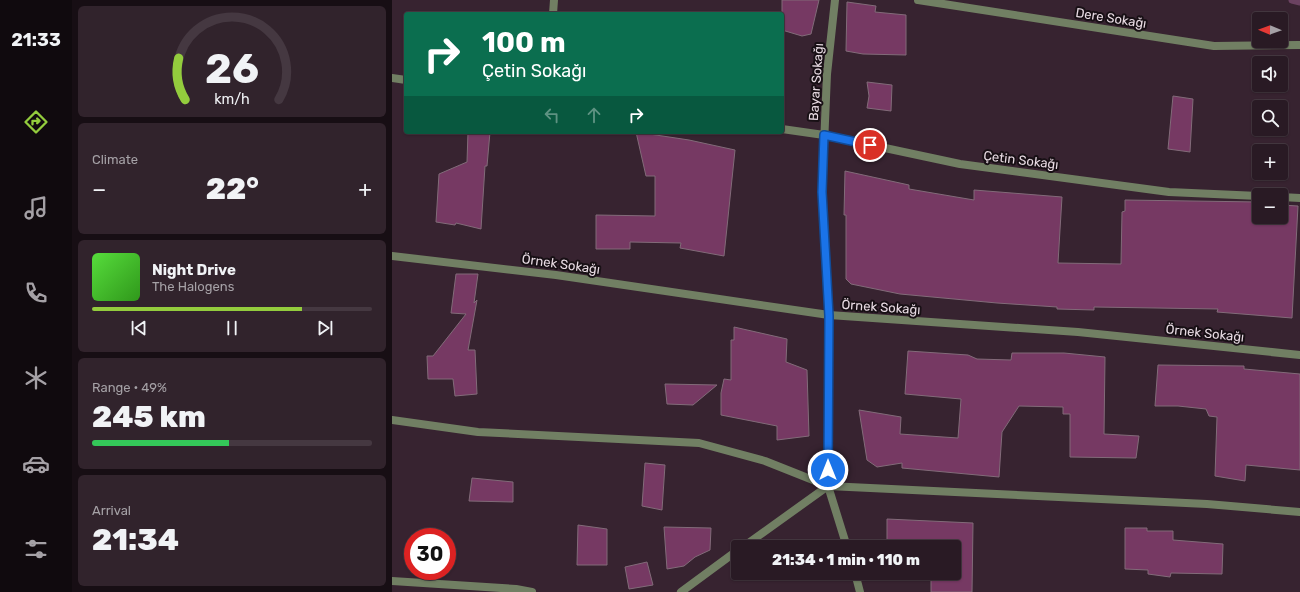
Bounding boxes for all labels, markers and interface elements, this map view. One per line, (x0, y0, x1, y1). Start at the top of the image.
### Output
street label: Dere Sokağı (1074, 5, 1148, 32)
north arrow (1252, 12, 1288, 48)
map controls (1252, 12, 1288, 224)
text: 100 m (482, 26, 566, 59)
icon: right (416, 28, 468, 80)
text: 21:33 (11, 29, 61, 51)
text: 26 (205, 43, 259, 92)
street label: Bayar Sokağı (806, 43, 827, 121)
button: sound (1252, 56, 1288, 92)
text: Çetin Sokağı (482, 60, 586, 82)
text: km/h (214, 90, 250, 107)
button: search (1252, 100, 1288, 136)
icon: left (541, 104, 563, 126)
icon: ahead (583, 104, 605, 126)
icon: right (625, 104, 647, 126)
icon: directions (22, 108, 50, 136)
pin (853, 128, 887, 162)
icon: arrive (859, 134, 881, 156)
button: + (1252, 144, 1288, 180)
street label: Çetin Sokağı (983, 148, 1059, 173)
text: Climate (92, 152, 138, 167)
text: 22° (206, 171, 259, 207)
text: − (92, 176, 106, 203)
text: + (358, 176, 372, 203)
button: − (1252, 188, 1288, 224)
icon: music (22, 194, 50, 222)
street label: Örnek Sokağı (521, 251, 601, 278)
text: Night Drive (152, 261, 236, 279)
icon: phone (22, 279, 50, 307)
text: The Halogens (152, 279, 234, 294)
street label: Örnek Sokağı (841, 297, 921, 318)
icon: previous (128, 317, 150, 339)
icon: pause (221, 317, 243, 339)
icon: next (314, 317, 336, 339)
street label: Örnek Sokağı (1165, 321, 1245, 346)
icon: climate (22, 364, 50, 392)
text: Range · 49% (92, 380, 167, 395)
text: 245 km (92, 399, 206, 435)
position arrow (807, 449, 849, 491)
icon: car (22, 450, 50, 478)
text: Arrival (92, 503, 131, 518)
text: 21:34 (92, 522, 179, 558)
speed limit sign: 30 (404, 528, 456, 580)
icon: filters (22, 535, 50, 563)
text: 21:34 · 1 min · 110 m (772, 551, 920, 569)

